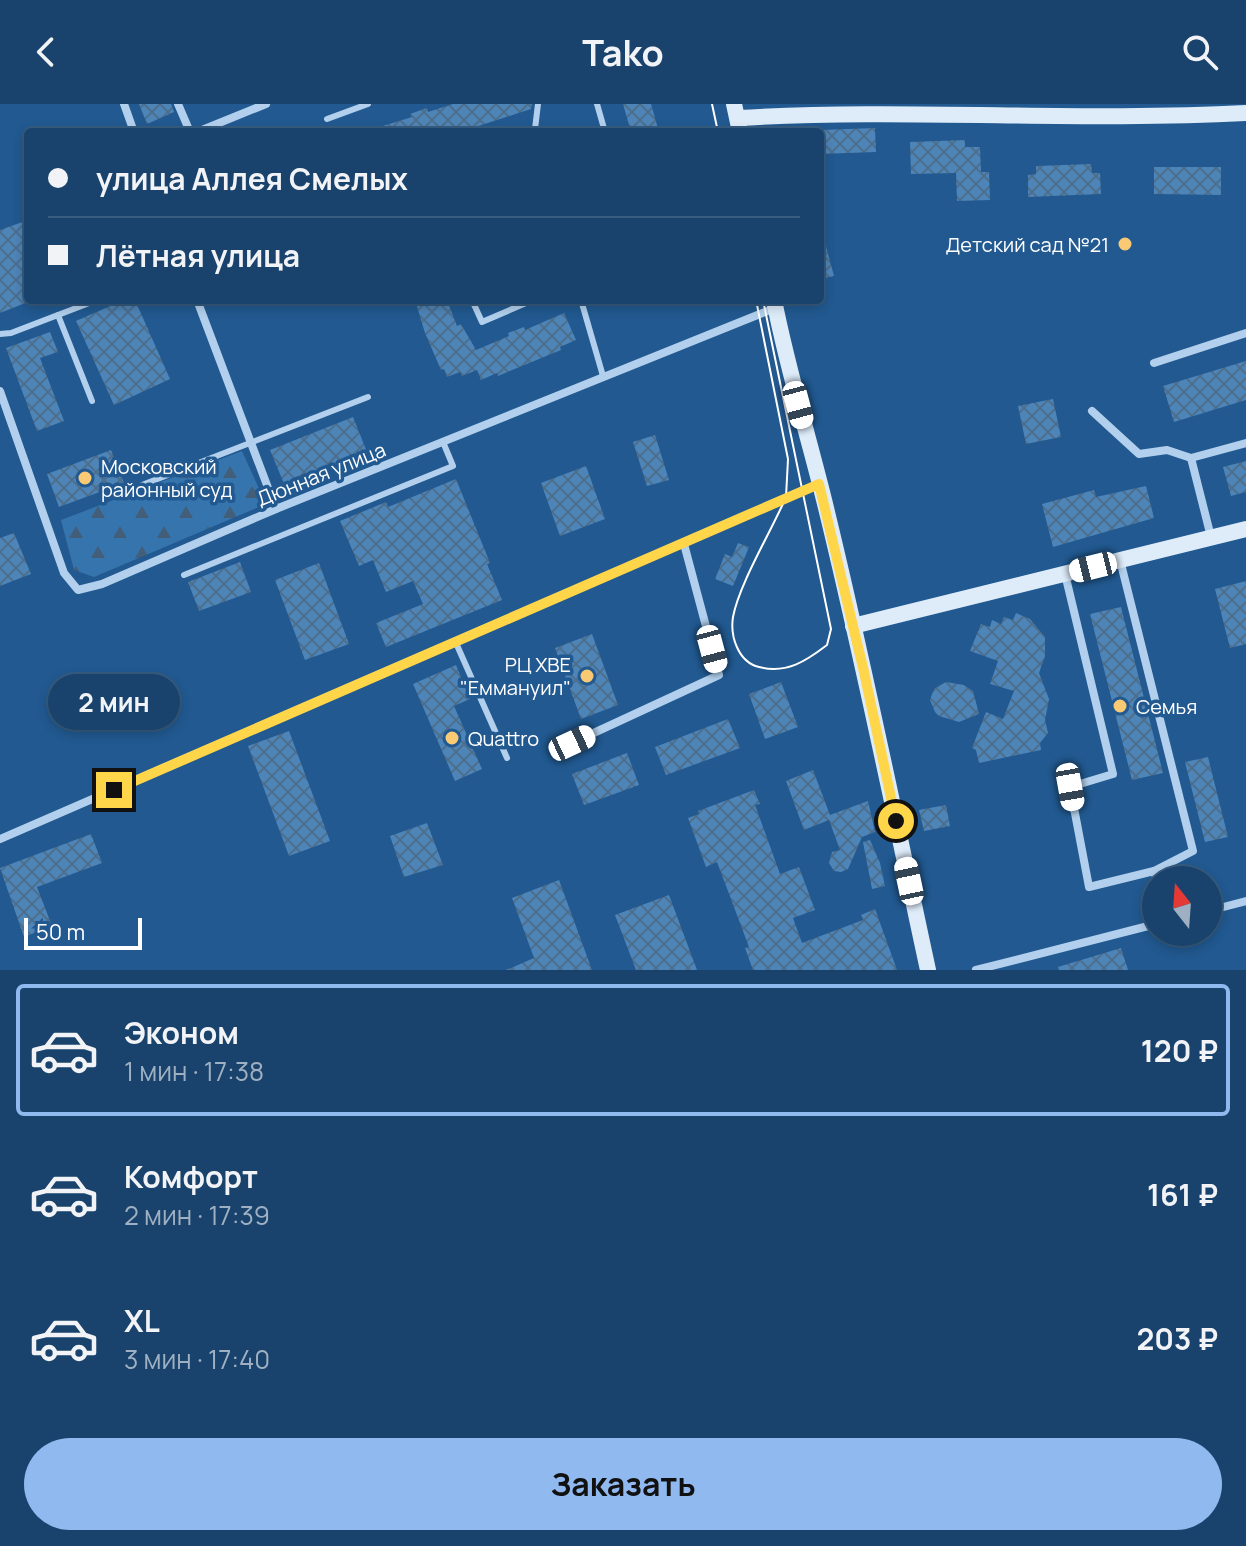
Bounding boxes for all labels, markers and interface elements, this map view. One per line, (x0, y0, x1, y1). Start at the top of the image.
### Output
text: Tako (582, 28, 664, 77)
icon: back (24, 30, 68, 74)
icon: search (1178, 30, 1222, 74)
text: улица Аллея Смелых (96, 158, 408, 199)
place label: Детский сад №21 (946, 231, 1109, 258)
text: Лётная улица (96, 235, 300, 276)
marker: Детский сад №21 (1116, 235, 1134, 253)
car (780, 379, 816, 431)
street label: Дюнная улица (252, 436, 390, 512)
place label: Московский районный суд (101, 453, 232, 503)
marker: Московский районный суд (76, 469, 94, 487)
car (1067, 550, 1119, 584)
car (694, 623, 730, 675)
place label: РЦ ХВЕ "Еммануил" (460, 651, 571, 701)
marker: РЦ ХВЕ "Еммануил" (578, 667, 596, 685)
callout: 2 мин (48, 674, 180, 730)
text: 2 мин (78, 684, 150, 720)
place label: Семья (1136, 693, 1197, 720)
marker: Семья (1111, 697, 1129, 715)
car (545, 722, 599, 764)
place label: Quattro (468, 725, 539, 752)
marker: Quattro (443, 729, 461, 747)
car (1054, 761, 1086, 813)
route end (96, 772, 132, 808)
route start (878, 803, 914, 839)
car (892, 855, 926, 907)
north arrow (1142, 866, 1222, 946)
map controls (1142, 866, 1222, 946)
scale bar (24, 914, 142, 950)
text: 50 m (36, 917, 85, 947)
text: Эконом (124, 1012, 239, 1053)
icon: car (28, 1014, 100, 1086)
text: 120 ₽ (1141, 1030, 1218, 1071)
text: 1 мин · 17:38 (124, 1053, 264, 1089)
text: Комфорт (124, 1156, 258, 1197)
icon: car (28, 1158, 100, 1230)
text: 161 ₽ (1147, 1174, 1218, 1215)
text: 2 мин · 17:39 (124, 1197, 270, 1233)
text: XL (124, 1300, 160, 1341)
icon: car (28, 1302, 100, 1374)
text: 203 ₽ (1136, 1318, 1218, 1359)
text: 3 мин · 17:40 (124, 1341, 270, 1377)
button: Заказать (24, 1438, 1222, 1530)

